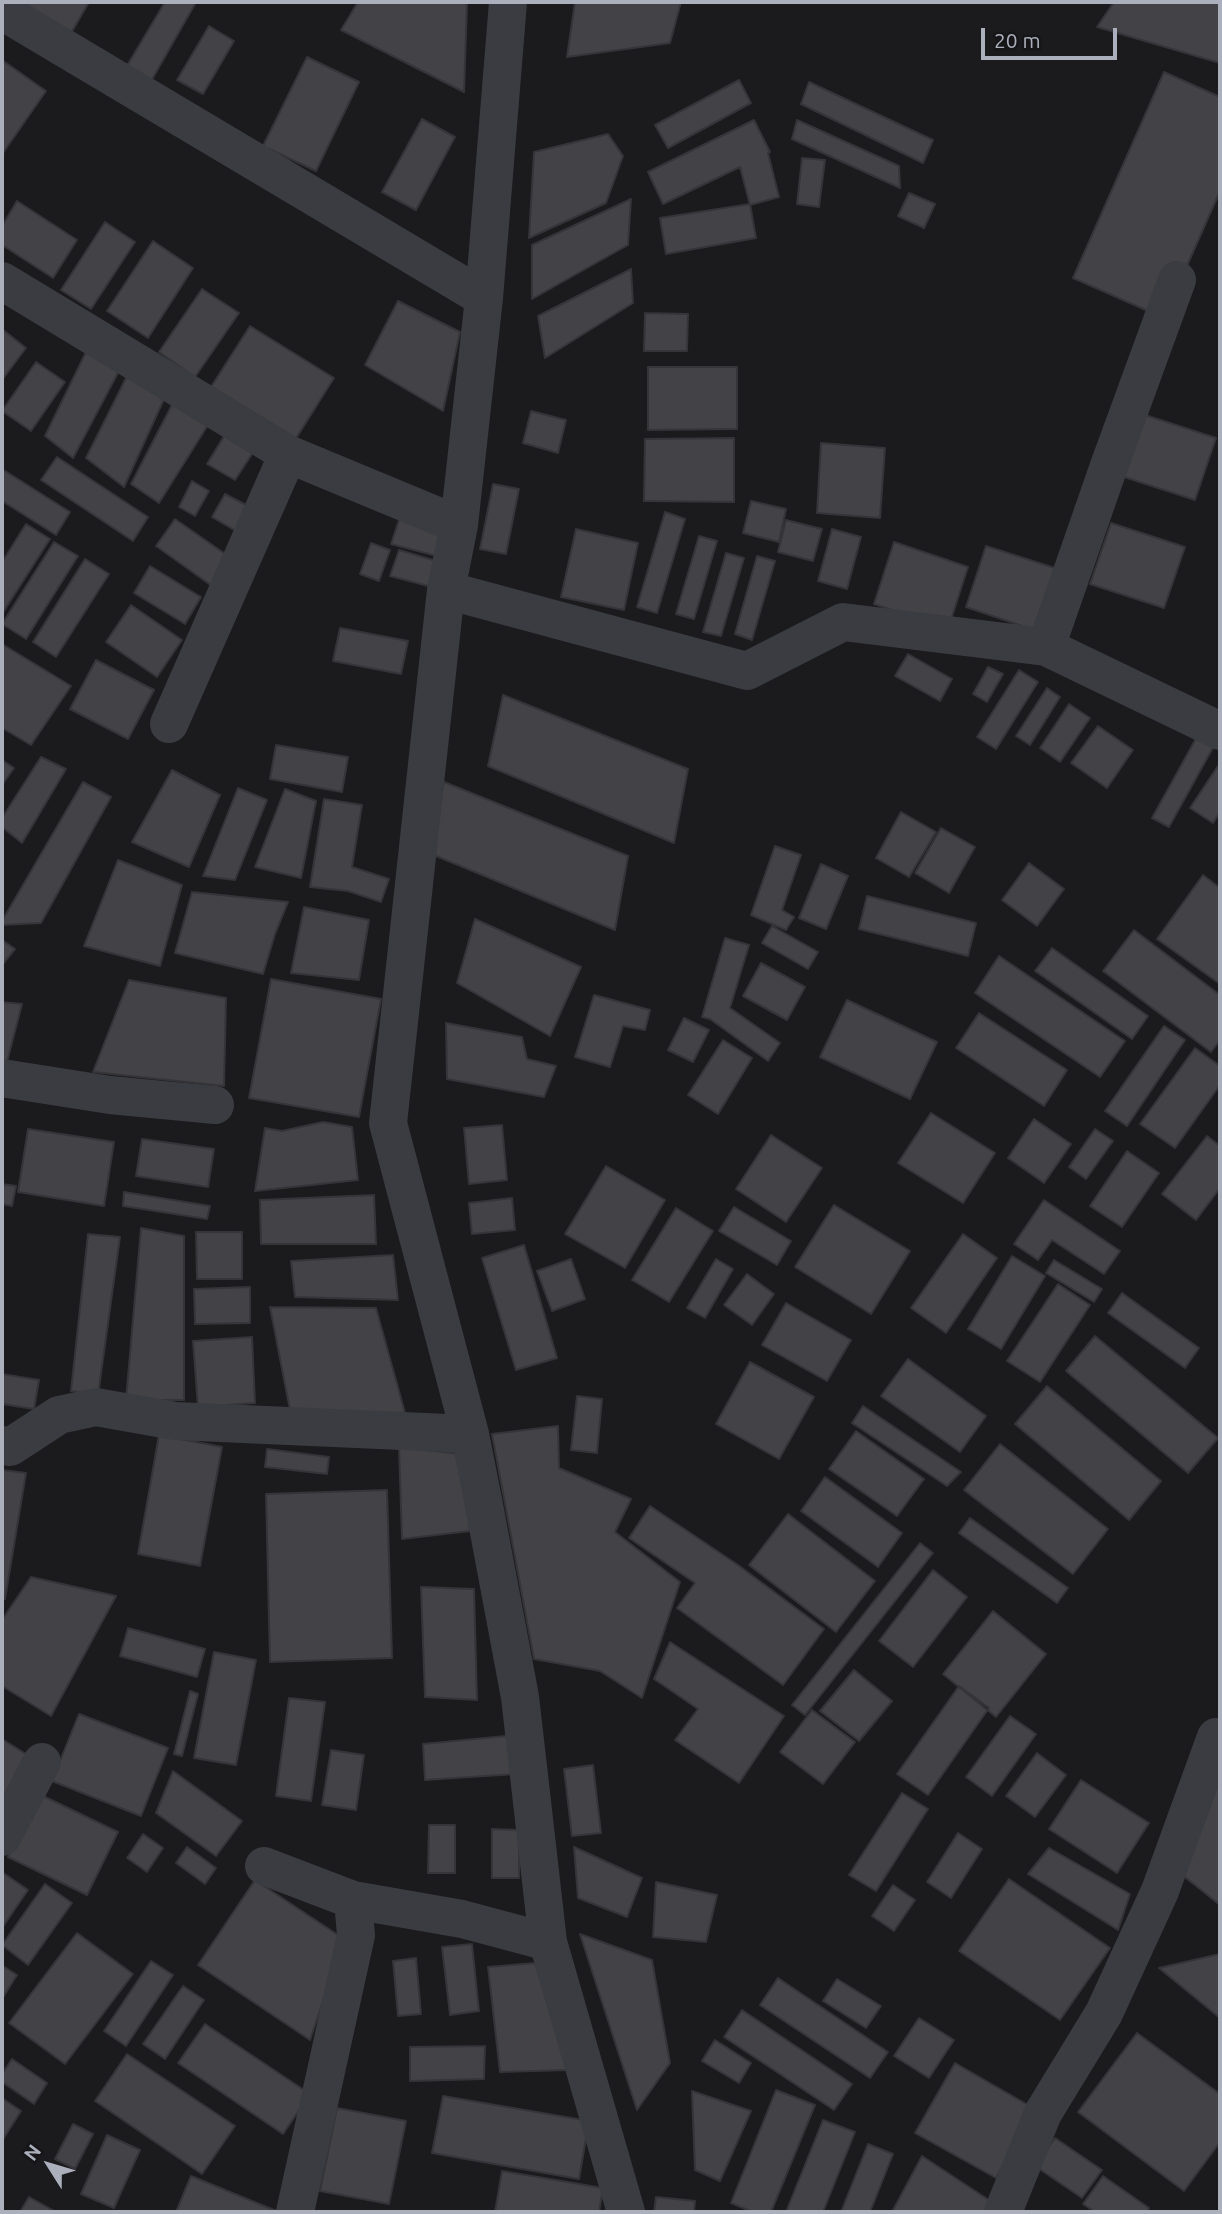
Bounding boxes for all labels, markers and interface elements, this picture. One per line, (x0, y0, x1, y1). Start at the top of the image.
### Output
scale bar (984, 14, 1120, 58)
text: 20 m (994, 28, 1041, 52)
north arrow (14, 2130, 84, 2200)
text: N (19, 2140, 45, 2165)

